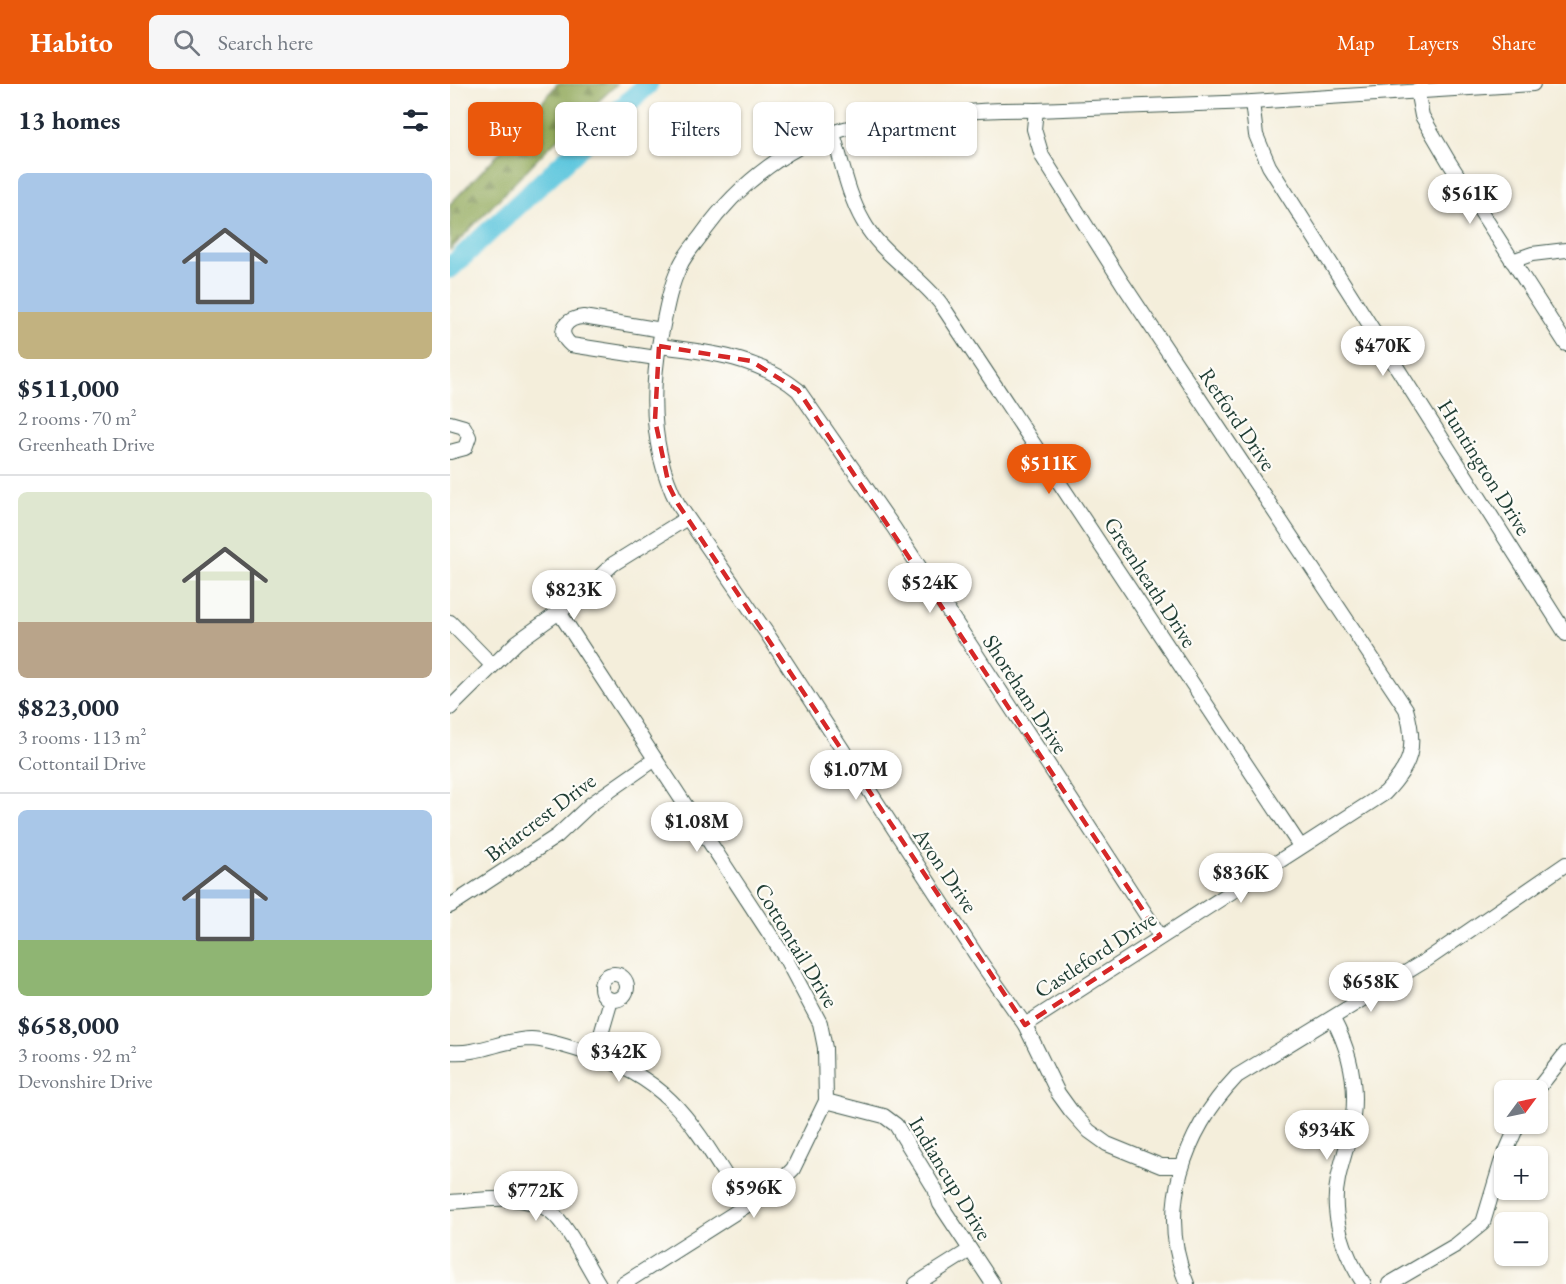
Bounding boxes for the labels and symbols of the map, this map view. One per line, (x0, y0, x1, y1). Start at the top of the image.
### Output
pin: $561K (1428, 174, 1512, 225)
pin: $470K (1341, 326, 1425, 377)
street label: Retford Drive (1192, 362, 1283, 477)
street label: Huntington Drive (1431, 394, 1538, 541)
pin: $511K (1007, 444, 1091, 495)
street label: Greenheath Drive (1097, 511, 1204, 654)
pin: $524K (888, 563, 972, 614)
pin: $823K (532, 570, 616, 621)
street label: Shoreham Drive (976, 629, 1075, 760)
pin: $1.07M (807, 750, 905, 801)
street label: Briarcrest Drive (479, 766, 602, 869)
pin: $1.08M (648, 802, 746, 853)
street label: Avon Drive (906, 821, 985, 919)
pin: $836K (1199, 853, 1283, 904)
street label: Cottontail Drive (748, 878, 845, 1013)
street label: Castleford Drive (1029, 904, 1162, 1005)
pin: $658K (1329, 962, 1413, 1013)
pin: $342K (577, 1032, 661, 1083)
north arrow (1494, 1080, 1548, 1134)
pin: $934K (1285, 1110, 1369, 1161)
street label: Indiancup Drive (902, 1111, 999, 1246)
pin: $596K (712, 1168, 796, 1219)
pin: $772K (494, 1171, 578, 1222)

